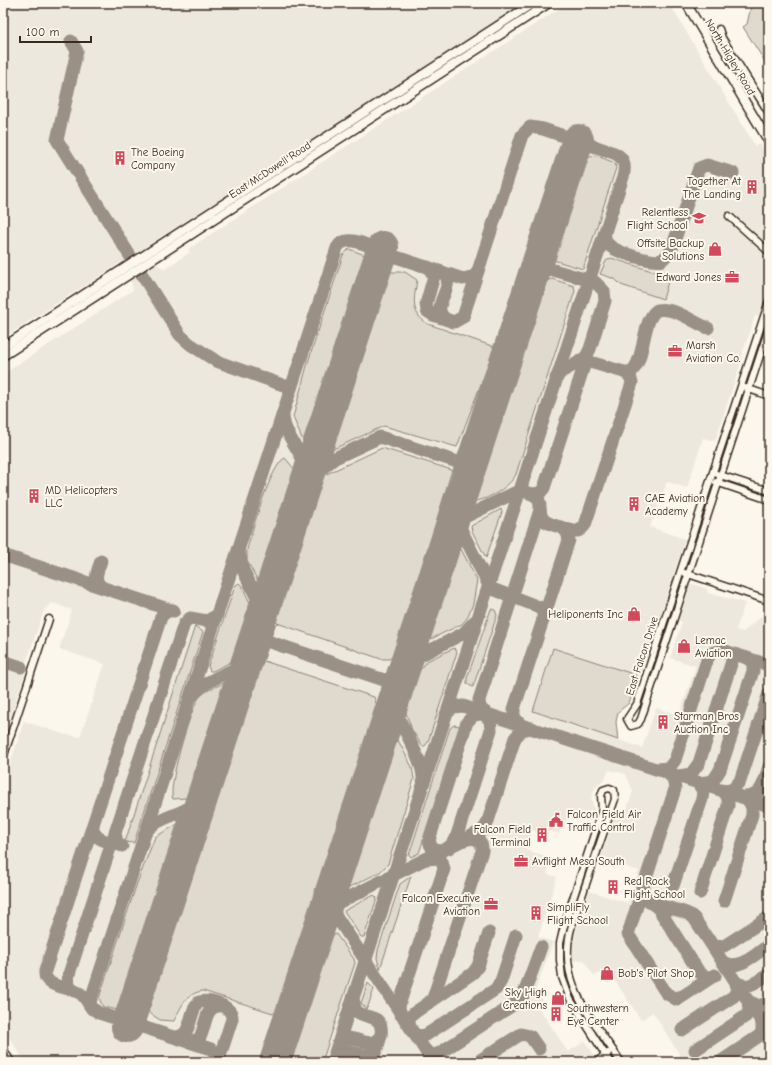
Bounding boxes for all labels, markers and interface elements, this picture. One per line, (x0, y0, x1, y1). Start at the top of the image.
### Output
street label: North Higley Road (702, 16, 758, 98)
scale bar (20, 18, 91, 44)
text: 100 m (26, 25, 59, 39)
street label: East McDowell Road (227, 139, 314, 201)
place label: The Boeing Company (131, 146, 184, 172)
building icon: The Boeing Company (112, 150, 128, 166)
place label: Together At The Landing (683, 175, 742, 201)
building icon: Together At The Landing (744, 179, 760, 195)
place label: Relentless Flight School (627, 206, 688, 232)
school or university icon: Relentless Flight School (691, 210, 707, 226)
place label: Offsite Backup Solutions (637, 237, 704, 263)
shop icon: Offsite Backup Solutions (707, 241, 723, 257)
office icon: Edward Jones (724, 269, 740, 285)
place label: Edward Jones (656, 271, 721, 284)
place label: Marsh Aviation Co. (686, 339, 741, 365)
office icon: Marsh Aviation Co. (667, 343, 683, 359)
place label: MD Helicopters LLC (45, 484, 118, 510)
building icon: MD Helicopters LLC (26, 488, 42, 504)
place label: CAE Aviation Academy (645, 492, 705, 518)
building icon: CAE Aviation Academy (626, 496, 642, 512)
shop icon: Heliponents Inc (626, 606, 642, 622)
place label: Heliponents Inc (548, 608, 624, 621)
street label: East Falcon Drive (623, 615, 661, 697)
place label: Lemac Aviation (695, 634, 732, 660)
shop icon: Lemac Aviation (676, 638, 692, 654)
place label: Starman Bros Auction Inc (674, 710, 739, 736)
building icon: Starman Bros Auction Inc (655, 714, 671, 730)
place label: Falcon Field Air Traffic Control (567, 808, 642, 834)
public building icon: Falcon Field Air Traffic Control (548, 812, 564, 828)
place label: Falcon Field Terminal (474, 823, 531, 849)
building icon: Falcon Field Terminal (534, 827, 550, 843)
office icon: Avflight Mesa South (513, 853, 529, 869)
place label: Avflight Mesa South (532, 855, 625, 868)
place label: Red Rock Flight School (624, 875, 685, 901)
building icon: Red Rock Flight School (605, 879, 621, 895)
place label: Falcon Executive Aviation (402, 892, 480, 918)
office icon: Falcon Executive Aviation (483, 896, 499, 912)
place label: SimpliFly Flight School (547, 901, 608, 927)
building icon: SimpliFly Flight School (528, 905, 544, 921)
shop icon: Bob's Pilot Shop (599, 965, 615, 981)
place label: Bob's Pilot Shop (618, 967, 694, 980)
place label: Sky High Creations (503, 986, 547, 1012)
shop icon: Sky High Creations (550, 990, 566, 1006)
place label: Southwestern Eye Center (567, 1002, 629, 1028)
building icon: Southwestern Eye Center (548, 1006, 564, 1022)

